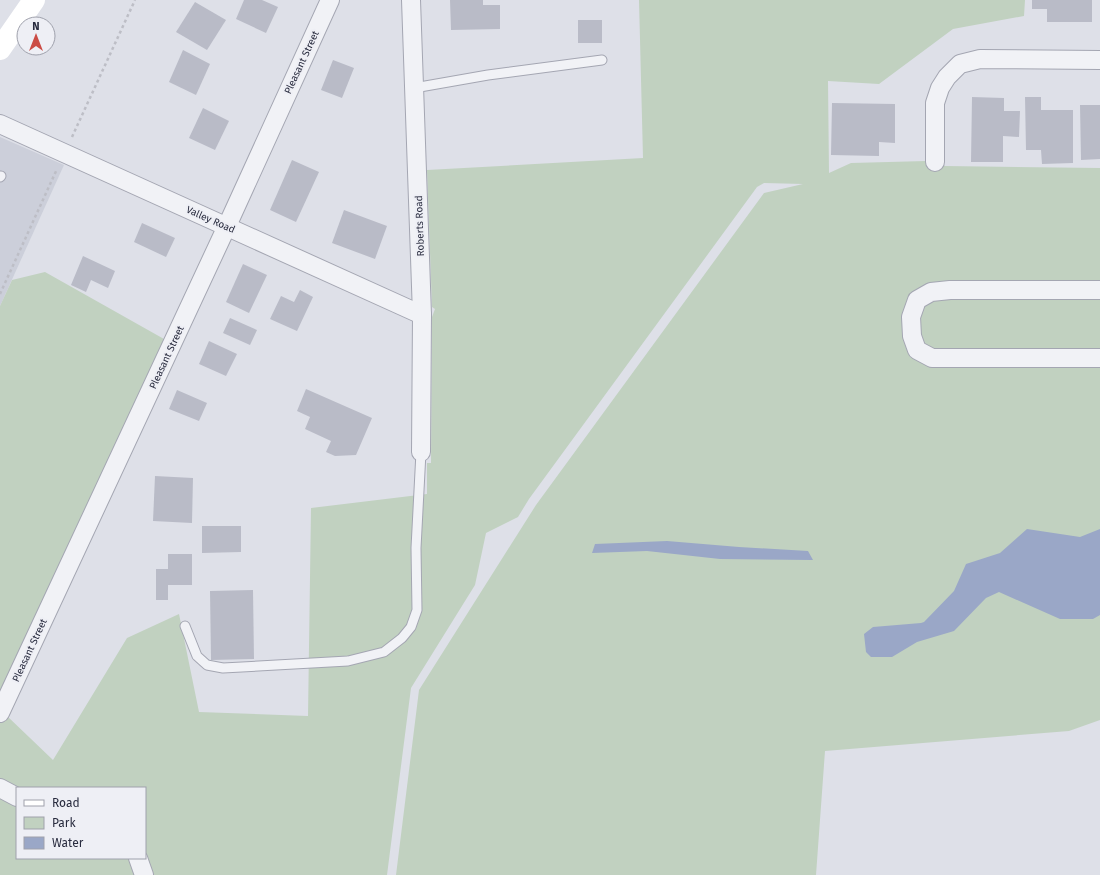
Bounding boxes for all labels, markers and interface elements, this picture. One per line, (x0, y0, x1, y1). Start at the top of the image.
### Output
north arrow (16, 16, 56, 56)
text: N (32, 20, 40, 33)
street label: Pleasant Street (282, 28, 322, 96)
street label: Roberts Road (413, 195, 427, 257)
street label: Valley Road (184, 204, 237, 236)
street label: Pleasant Street (147, 323, 187, 391)
street label: Pleasant Street (10, 616, 50, 684)
legend (16, 787, 146, 859)
text: Road (52, 796, 80, 810)
text: Park (52, 816, 76, 830)
text: Water (52, 836, 84, 850)

